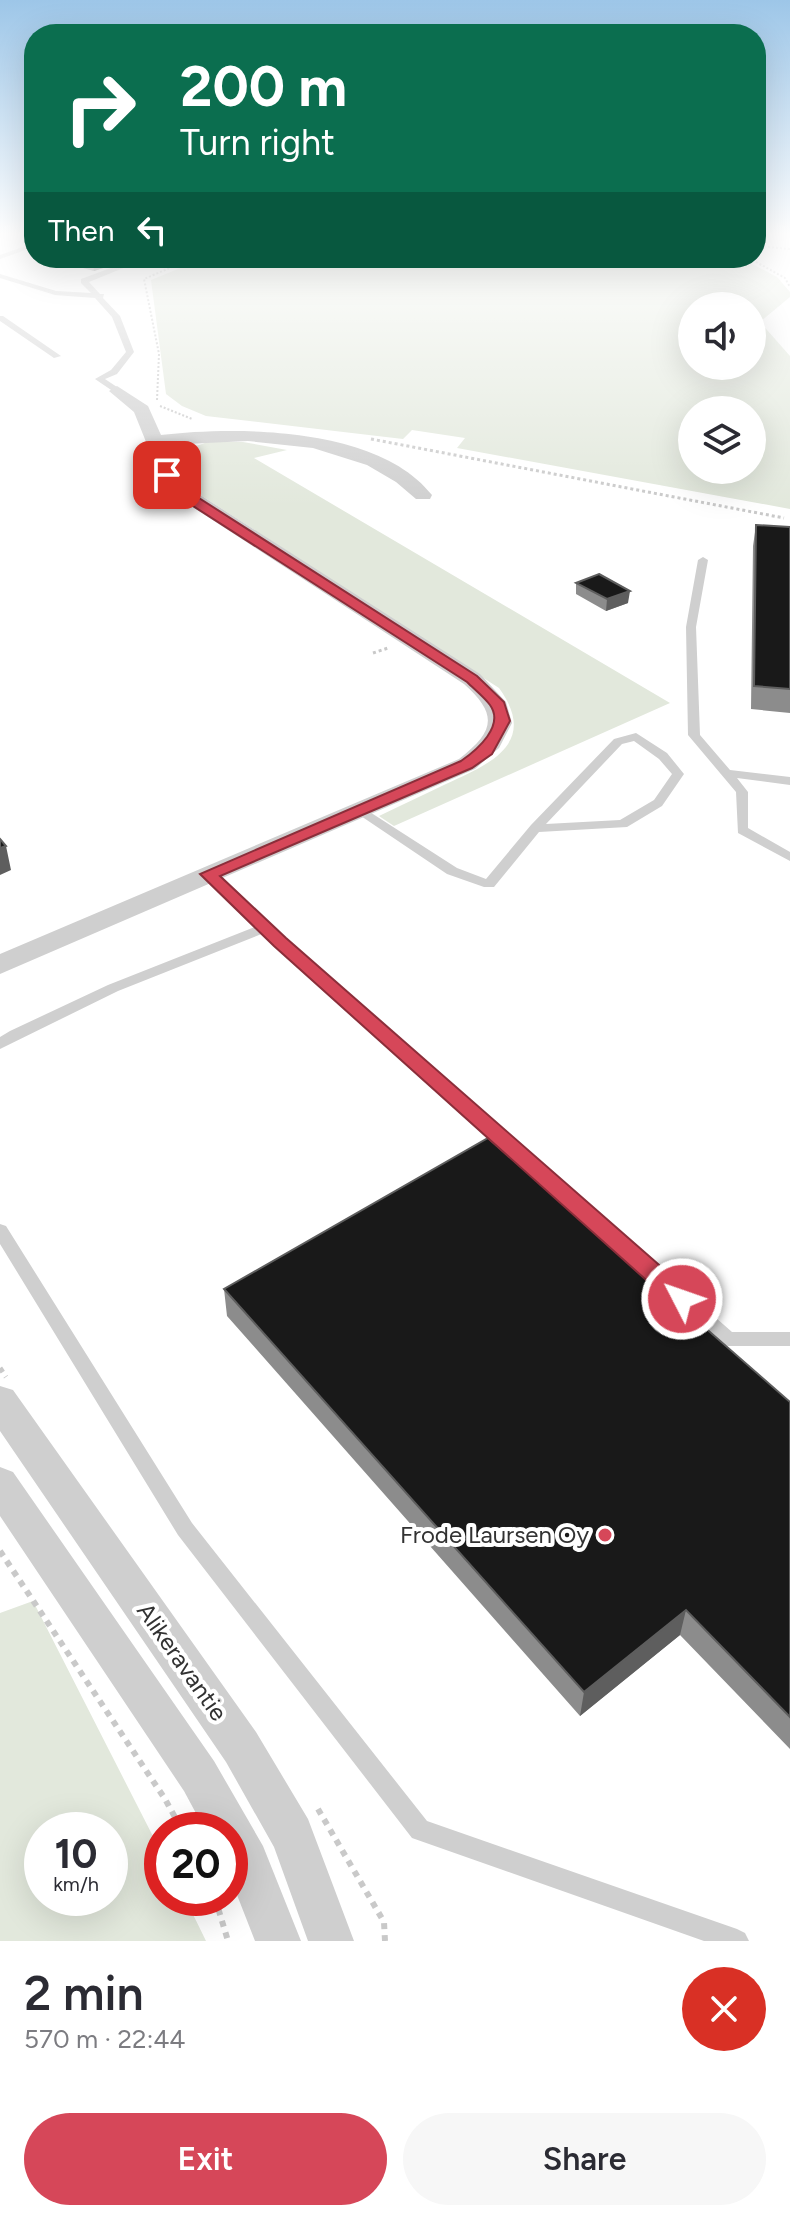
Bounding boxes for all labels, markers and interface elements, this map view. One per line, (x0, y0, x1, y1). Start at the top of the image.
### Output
text: 200 m (180, 53, 347, 120)
icon: right (48, 56, 152, 160)
text: Turn right (180, 121, 335, 164)
icon: left (130, 208, 174, 252)
text: Then (48, 212, 114, 249)
map controls (678, 292, 766, 484)
button: sound (678, 292, 766, 380)
button: layers (678, 396, 766, 484)
pin (133, 441, 201, 509)
icon: arrive (145, 453, 189, 497)
position arrow (640, 1257, 724, 1341)
place label: Frode Laursen Oy (400, 1520, 589, 1549)
marker: Frode Laursen Oy (596, 1526, 614, 1544)
street label: Alikeravantie (131, 1597, 234, 1726)
speed limit sign: 20 (144, 1812, 248, 1916)
text: 10 (55, 1830, 97, 1878)
text: km/h (53, 1872, 99, 1896)
text: 2 min (24, 1964, 144, 2022)
button: close (682, 1967, 766, 2051)
text: 570 m · 22:44 (24, 2023, 186, 2055)
button: Exit (24, 2113, 387, 2205)
button: Share (403, 2113, 766, 2205)

